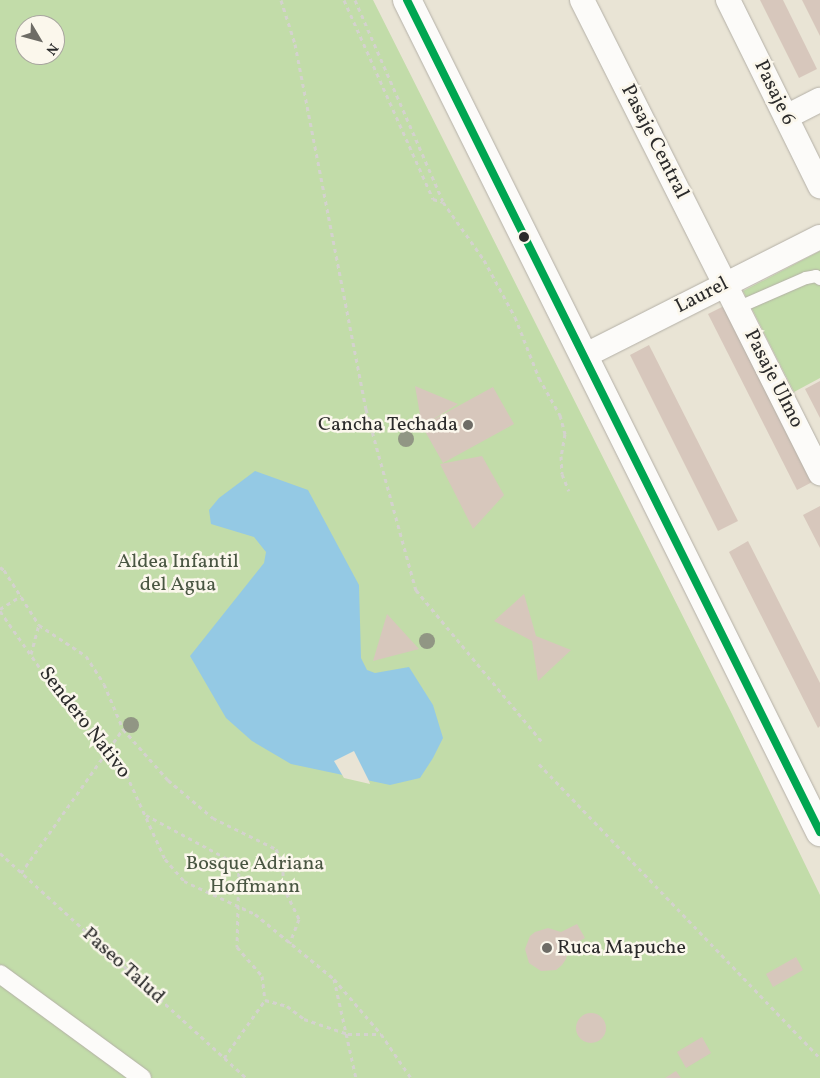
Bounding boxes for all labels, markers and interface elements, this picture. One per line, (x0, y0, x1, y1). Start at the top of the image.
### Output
north arrow (15, 15, 65, 65)
text: N (41, 39, 62, 58)
street label: Pasaje 6 (748, 57, 800, 129)
street label: Pasaje Central (615, 81, 693, 203)
unlabelled marker (519, 232, 529, 242)
street label: Laurel (671, 273, 733, 319)
street label: Pasaje Ulmo (738, 326, 808, 432)
place label: Cancha Techada (317, 413, 458, 437)
marker: Cancha Techada (462, 419, 474, 431)
park label: Aldea Infantil del Agua (117, 551, 239, 598)
street label: Sendero Nativo (33, 663, 135, 783)
park label: Bosque Adriana Hoffmann (186, 852, 324, 899)
street label: Paseo Talud (77, 923, 169, 1009)
place label: Ruca Mapuche (557, 936, 686, 960)
marker: Ruca Mapuche (541, 942, 553, 954)

